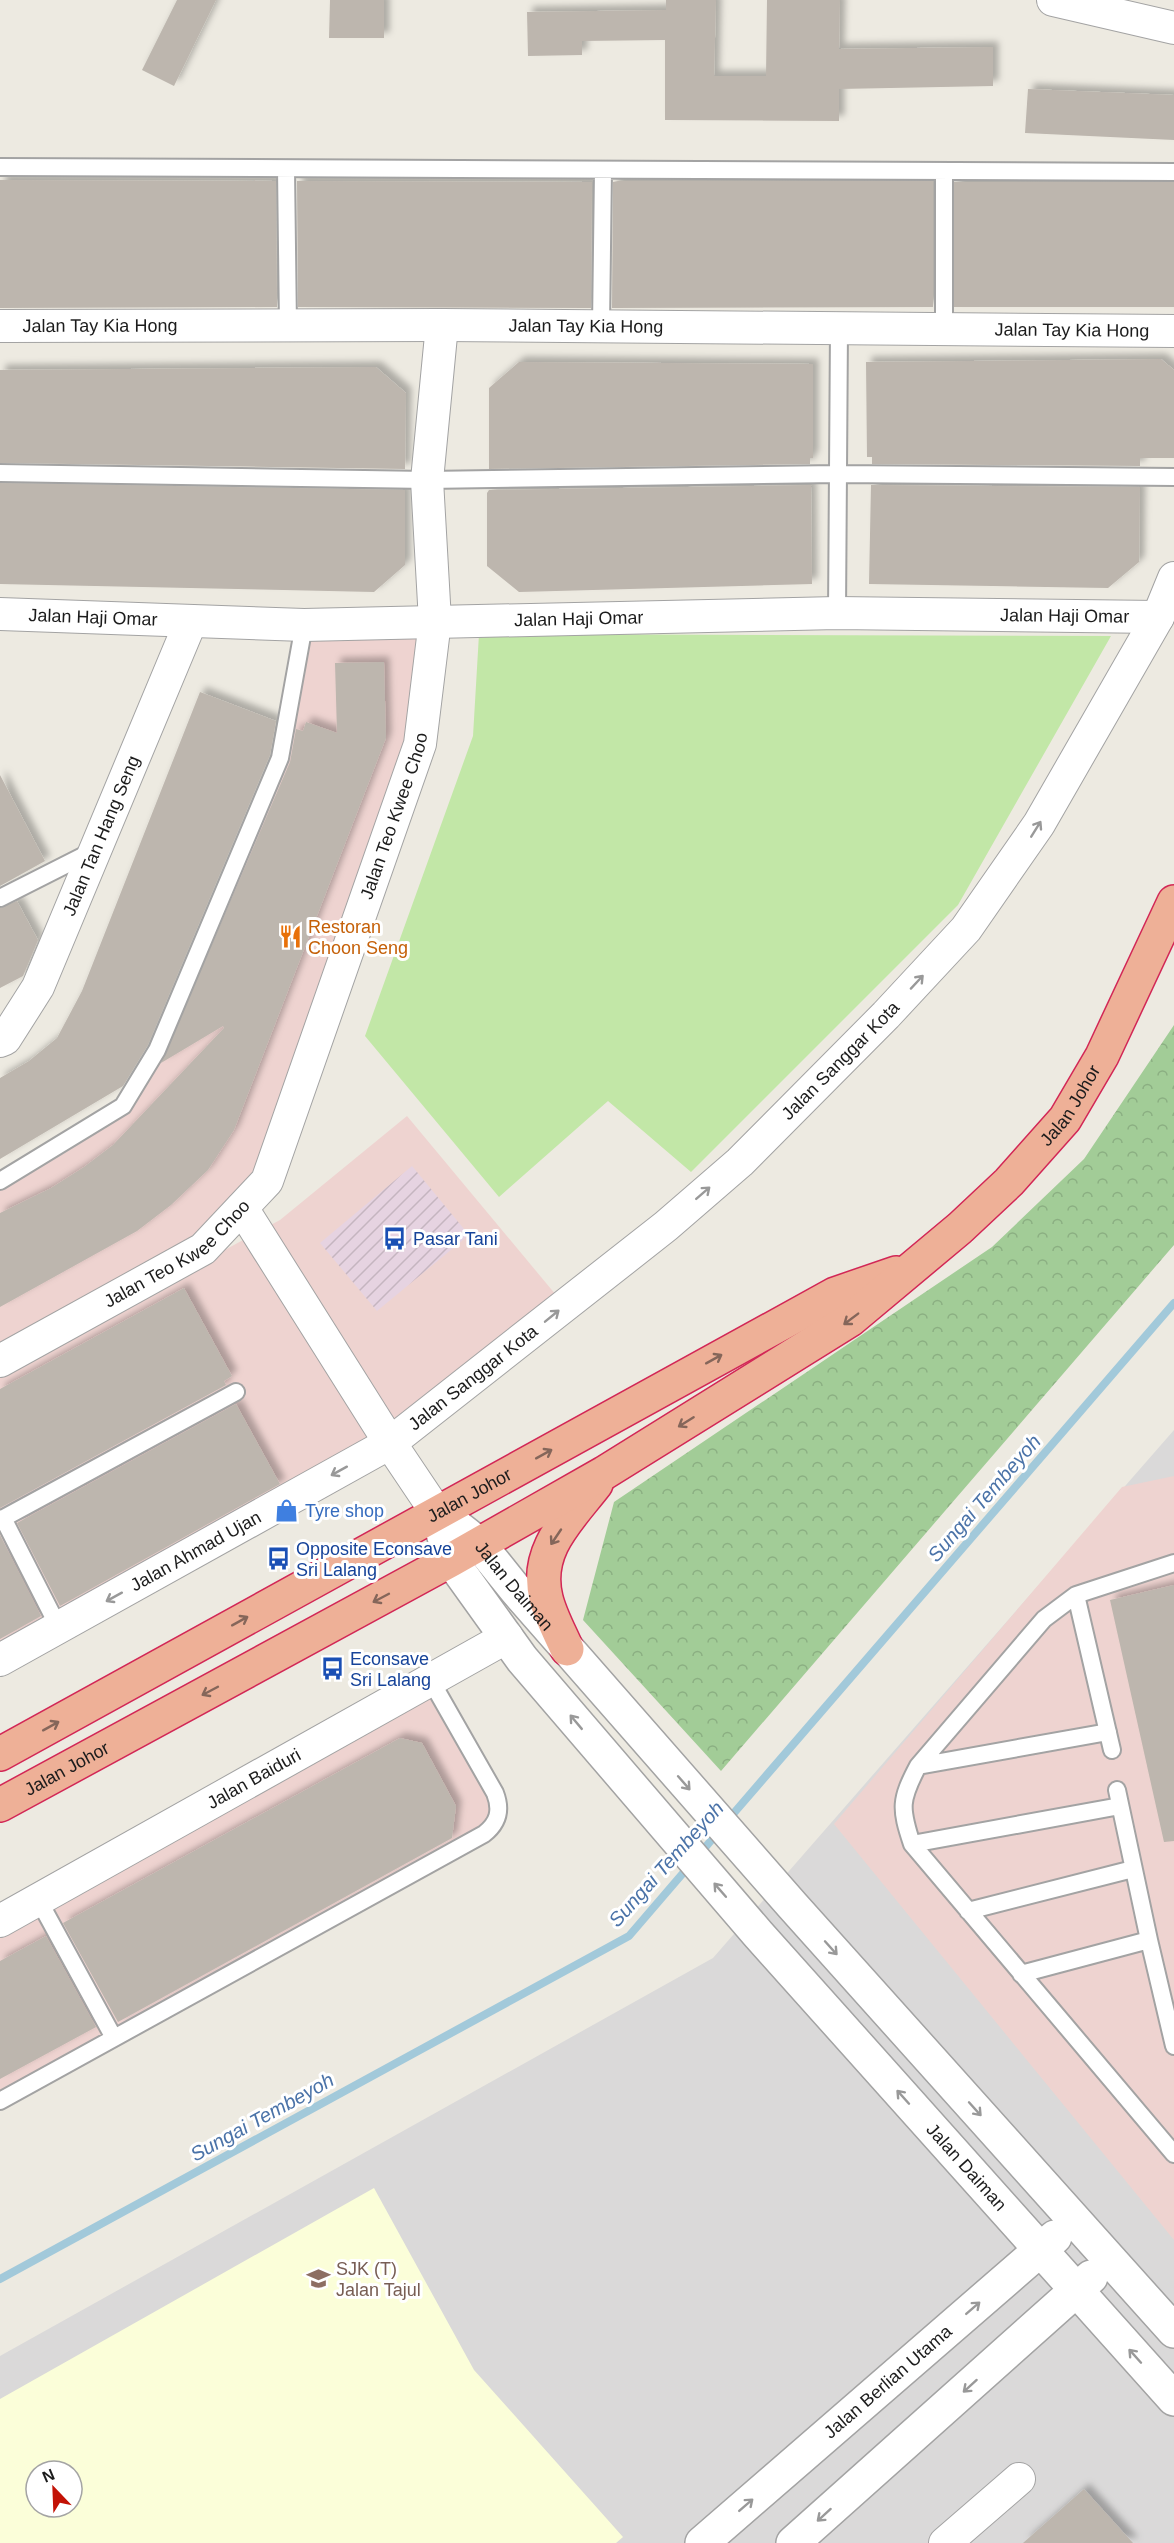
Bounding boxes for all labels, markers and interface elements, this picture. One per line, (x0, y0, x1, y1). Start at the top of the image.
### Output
street label: Jalan Tay Kia Hong (23, 316, 177, 336)
street label: Jalan Tay Kia Hong (508, 316, 664, 337)
street label: Jalan Tay Kia Hong (994, 320, 1149, 341)
street label: Jalan Haji Omar (28, 605, 158, 630)
street label: Jalan Haji Omar (1000, 605, 1129, 627)
street label: Jalan Haji Omar (514, 607, 644, 630)
street label: Jalan Teo Kwee Choo (356, 732, 431, 902)
street label: Jalan Tan Hang Seng (59, 753, 144, 919)
one-way arrow (1030, 821, 1042, 838)
place label: Restoran Choon Seng (308, 917, 408, 958)
restaurant icon: Restoran Choon Seng (277, 924, 303, 950)
one-way arrow (909, 975, 924, 990)
street label: Jalan Sanggar Kota (778, 997, 904, 1124)
street label: Jalan Johor (1036, 1062, 1104, 1150)
one-way arrow (696, 1186, 711, 1200)
street label: Jalan Teo Kwee Choo (101, 1196, 254, 1312)
bus stop icon: Pasar Tani (382, 1226, 408, 1252)
place label: Pasar Tani (413, 1229, 498, 1249)
one-way arrow (544, 1310, 560, 1323)
one-way arrow (843, 1312, 859, 1325)
street label: Jalan Sanggar Kota (405, 1320, 542, 1434)
one-way arrow (705, 1353, 722, 1365)
one-way arrow (678, 1417, 695, 1429)
water label: Sungai Tembeyoh (923, 1430, 1045, 1566)
one-way arrow (535, 1447, 552, 1459)
street label: Jalan Johor (424, 1464, 515, 1527)
one-way arrow (331, 1465, 348, 1477)
shop icon: Tyre shop (274, 1498, 300, 1524)
place label: Tyre shop (305, 1501, 384, 1521)
street label: Jalan Ahmad Ujan (127, 1507, 264, 1595)
one-way arrow (550, 1528, 563, 1545)
street label: Jalan Daiman (471, 1538, 557, 1635)
place label: Opposite Econsave Sri Lalang (296, 1539, 452, 1580)
bus stop icon: Opposite Econsave Sri Lalang (265, 1546, 291, 1572)
one-way arrow (106, 1592, 123, 1604)
one-way arrow (373, 1593, 391, 1604)
one-way arrow (231, 1615, 248, 1627)
place label: Econsave Sri Lalang (350, 1649, 431, 1690)
bus stop icon: Econsave Sri Lalang (319, 1656, 345, 1682)
one-way arrow (202, 1685, 219, 1697)
one-way arrow (569, 1714, 582, 1730)
one-way arrow (42, 1720, 59, 1732)
street label: Jalan Johor (21, 1738, 112, 1800)
street label: Jalan Baiduri (204, 1745, 304, 1813)
one-way arrow (677, 1775, 691, 1790)
water label: Sungai Tembeyoh (604, 1797, 728, 1931)
one-way arrow (713, 1883, 727, 1898)
one-way arrow (824, 1941, 838, 1956)
water label: Sungai Tembeyoh (186, 2068, 338, 2166)
one-way arrow (896, 2090, 910, 2105)
one-way arrow (968, 2101, 982, 2116)
street label: Jalan Daiman (922, 2119, 1011, 2215)
place label: SJK (T) Jalan Tajul (336, 2259, 421, 2300)
school or university icon: SJK (T) Jalan Tajul (305, 2266, 331, 2292)
one-way arrow (965, 2301, 980, 2315)
street label: Jalan Berlian Utama (820, 2321, 956, 2443)
one-way arrow (1128, 2349, 1142, 2364)
one-way arrow (963, 2379, 978, 2393)
north arrow (24, 2459, 84, 2519)
text: N (40, 2466, 57, 2486)
one-way arrow (739, 2498, 754, 2512)
one-way arrow (816, 2509, 832, 2522)

